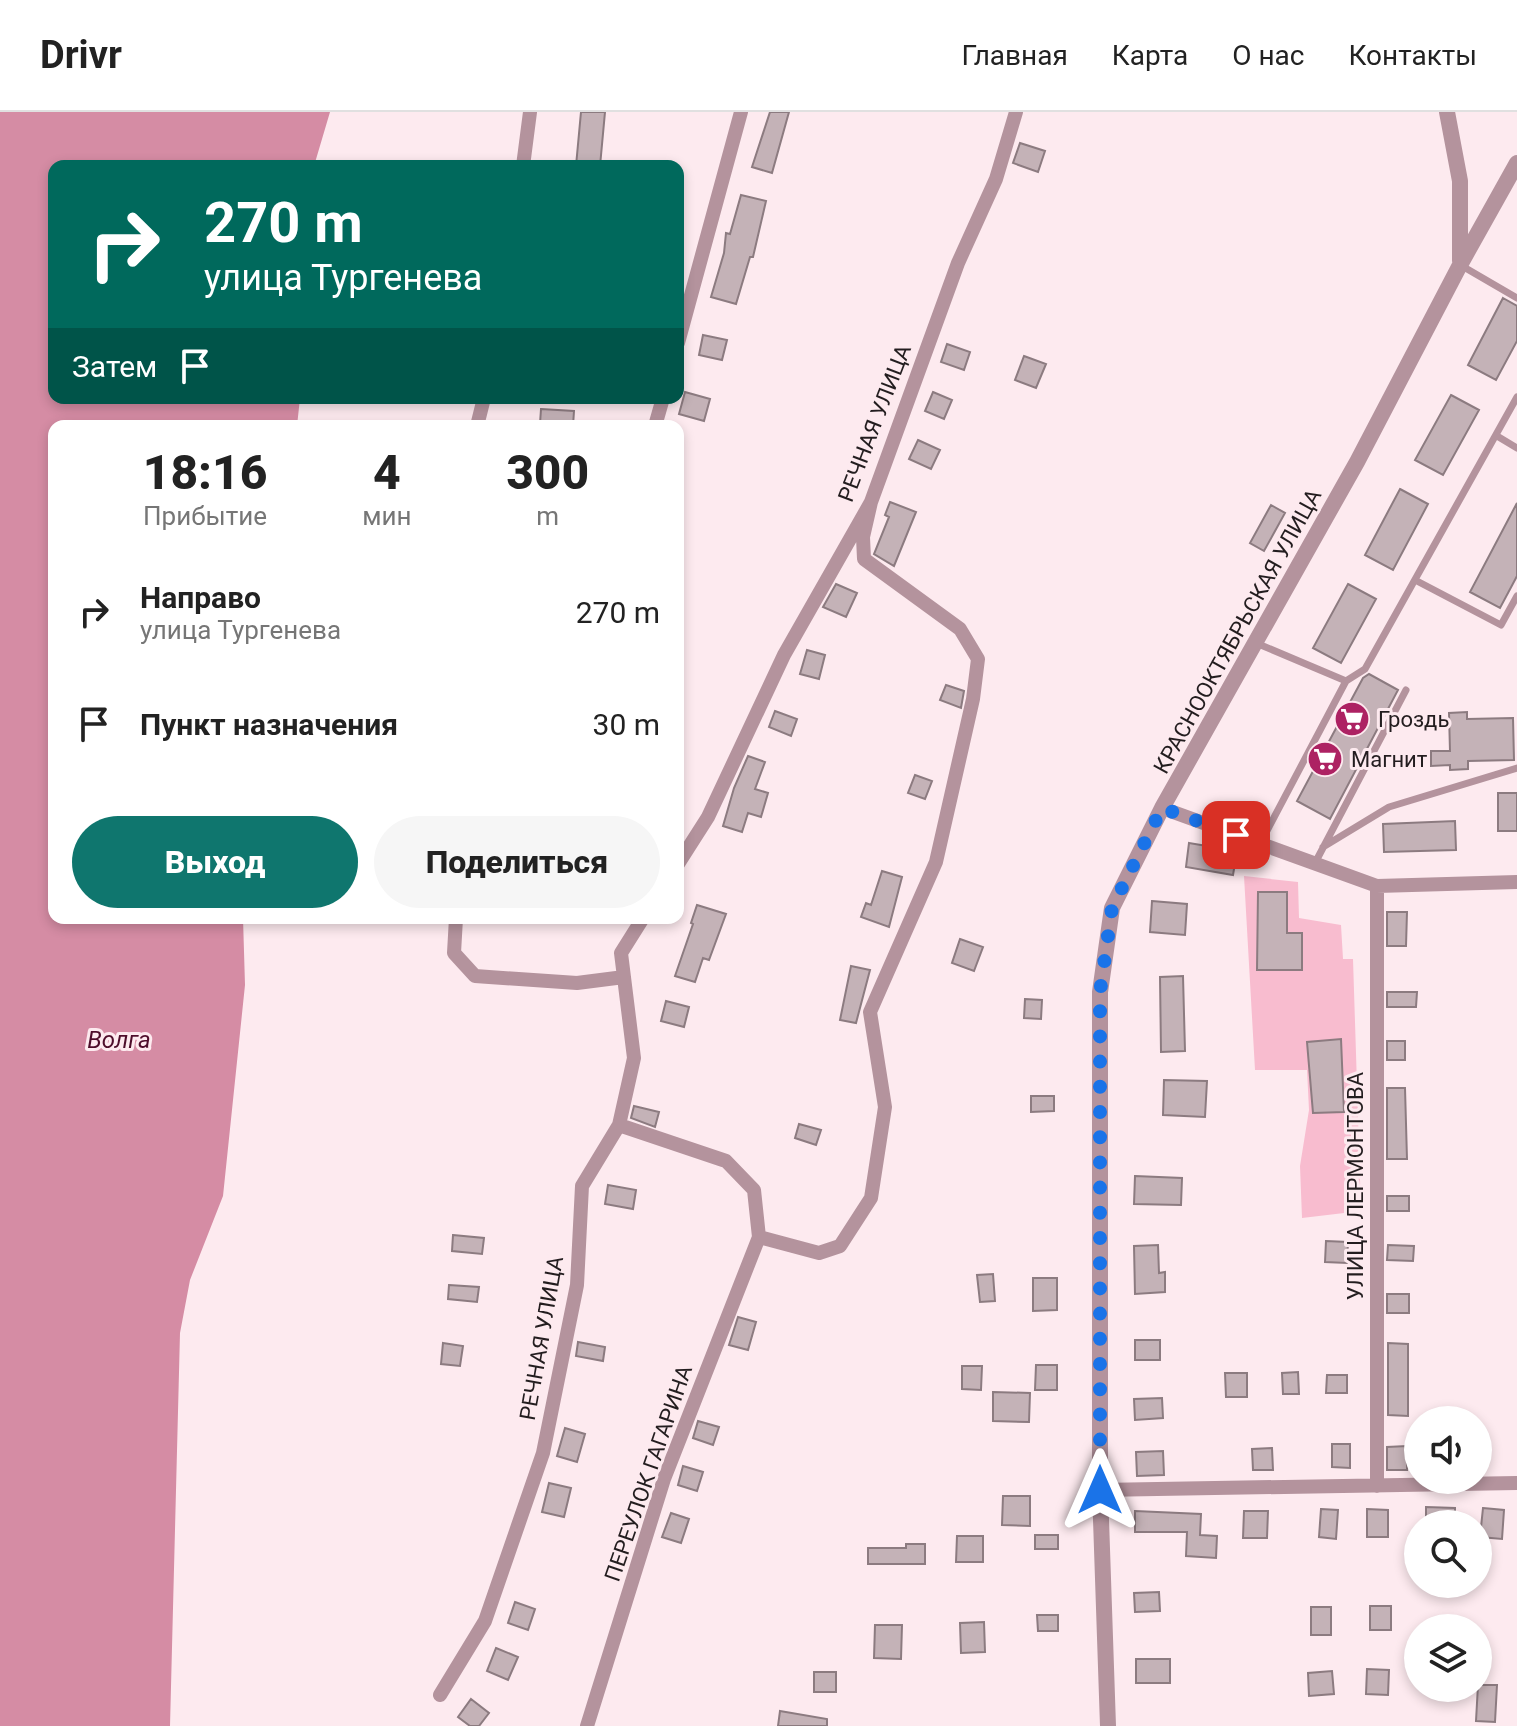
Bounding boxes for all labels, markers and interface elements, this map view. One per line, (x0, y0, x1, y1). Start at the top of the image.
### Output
text: Drivr (40, 33, 122, 77)
text: Главная (961, 39, 1068, 72)
text: Карта (1112, 39, 1188, 72)
text: О нас (1232, 39, 1304, 72)
text: Контакты (1348, 39, 1477, 72)
text: 270 m (204, 190, 363, 256)
icon: right (72, 192, 176, 296)
text: улица Тургенева (204, 257, 482, 299)
street label: РЕЧНАЯ УЛИЦА (833, 340, 916, 505)
icon: arrive (173, 344, 217, 388)
text: Затем (72, 349, 157, 384)
text: 18:16 (143, 444, 267, 501)
text: 4 (373, 444, 401, 501)
text: 300 (506, 444, 589, 501)
street label: КРАСНООКТЯБРЬСКАЯ УЛИЦА (1149, 484, 1327, 778)
text: Прибытие (143, 501, 267, 531)
text: мин (362, 501, 411, 531)
text: m (536, 501, 559, 531)
text: Направо (140, 580, 261, 615)
icon: right (72, 590, 116, 634)
text: 270 m (576, 595, 660, 630)
text: улица Тургенева (140, 615, 341, 645)
supermarket icon: Гроздь (1333, 700, 1371, 738)
icon: arrive (72, 702, 116, 746)
text: Пункт назначения (140, 707, 398, 742)
text: 30 m (593, 707, 660, 742)
place label: Гроздь (1378, 707, 1449, 732)
supermarket icon: Магнит (1306, 740, 1344, 778)
place label: Магнит (1351, 747, 1428, 772)
pin (1202, 801, 1270, 869)
icon: arrive (1214, 813, 1258, 857)
button: Выход (72, 816, 358, 908)
button: Поделиться (374, 816, 660, 908)
water label: Волга (87, 1026, 151, 1054)
street label: УЛИЦА ЛЕРМОНТОВА (1343, 1071, 1368, 1300)
street label: РЕЧНАЯ УЛИЦА (515, 1253, 568, 1422)
street label: ПЕРЕУЛОК ГАГАРИНА (600, 1361, 697, 1585)
map controls (1404, 1406, 1492, 1702)
button: sound (1404, 1406, 1492, 1494)
position arrow (1058, 1448, 1142, 1532)
button: search (1404, 1510, 1492, 1598)
button: layers (1404, 1614, 1492, 1702)

